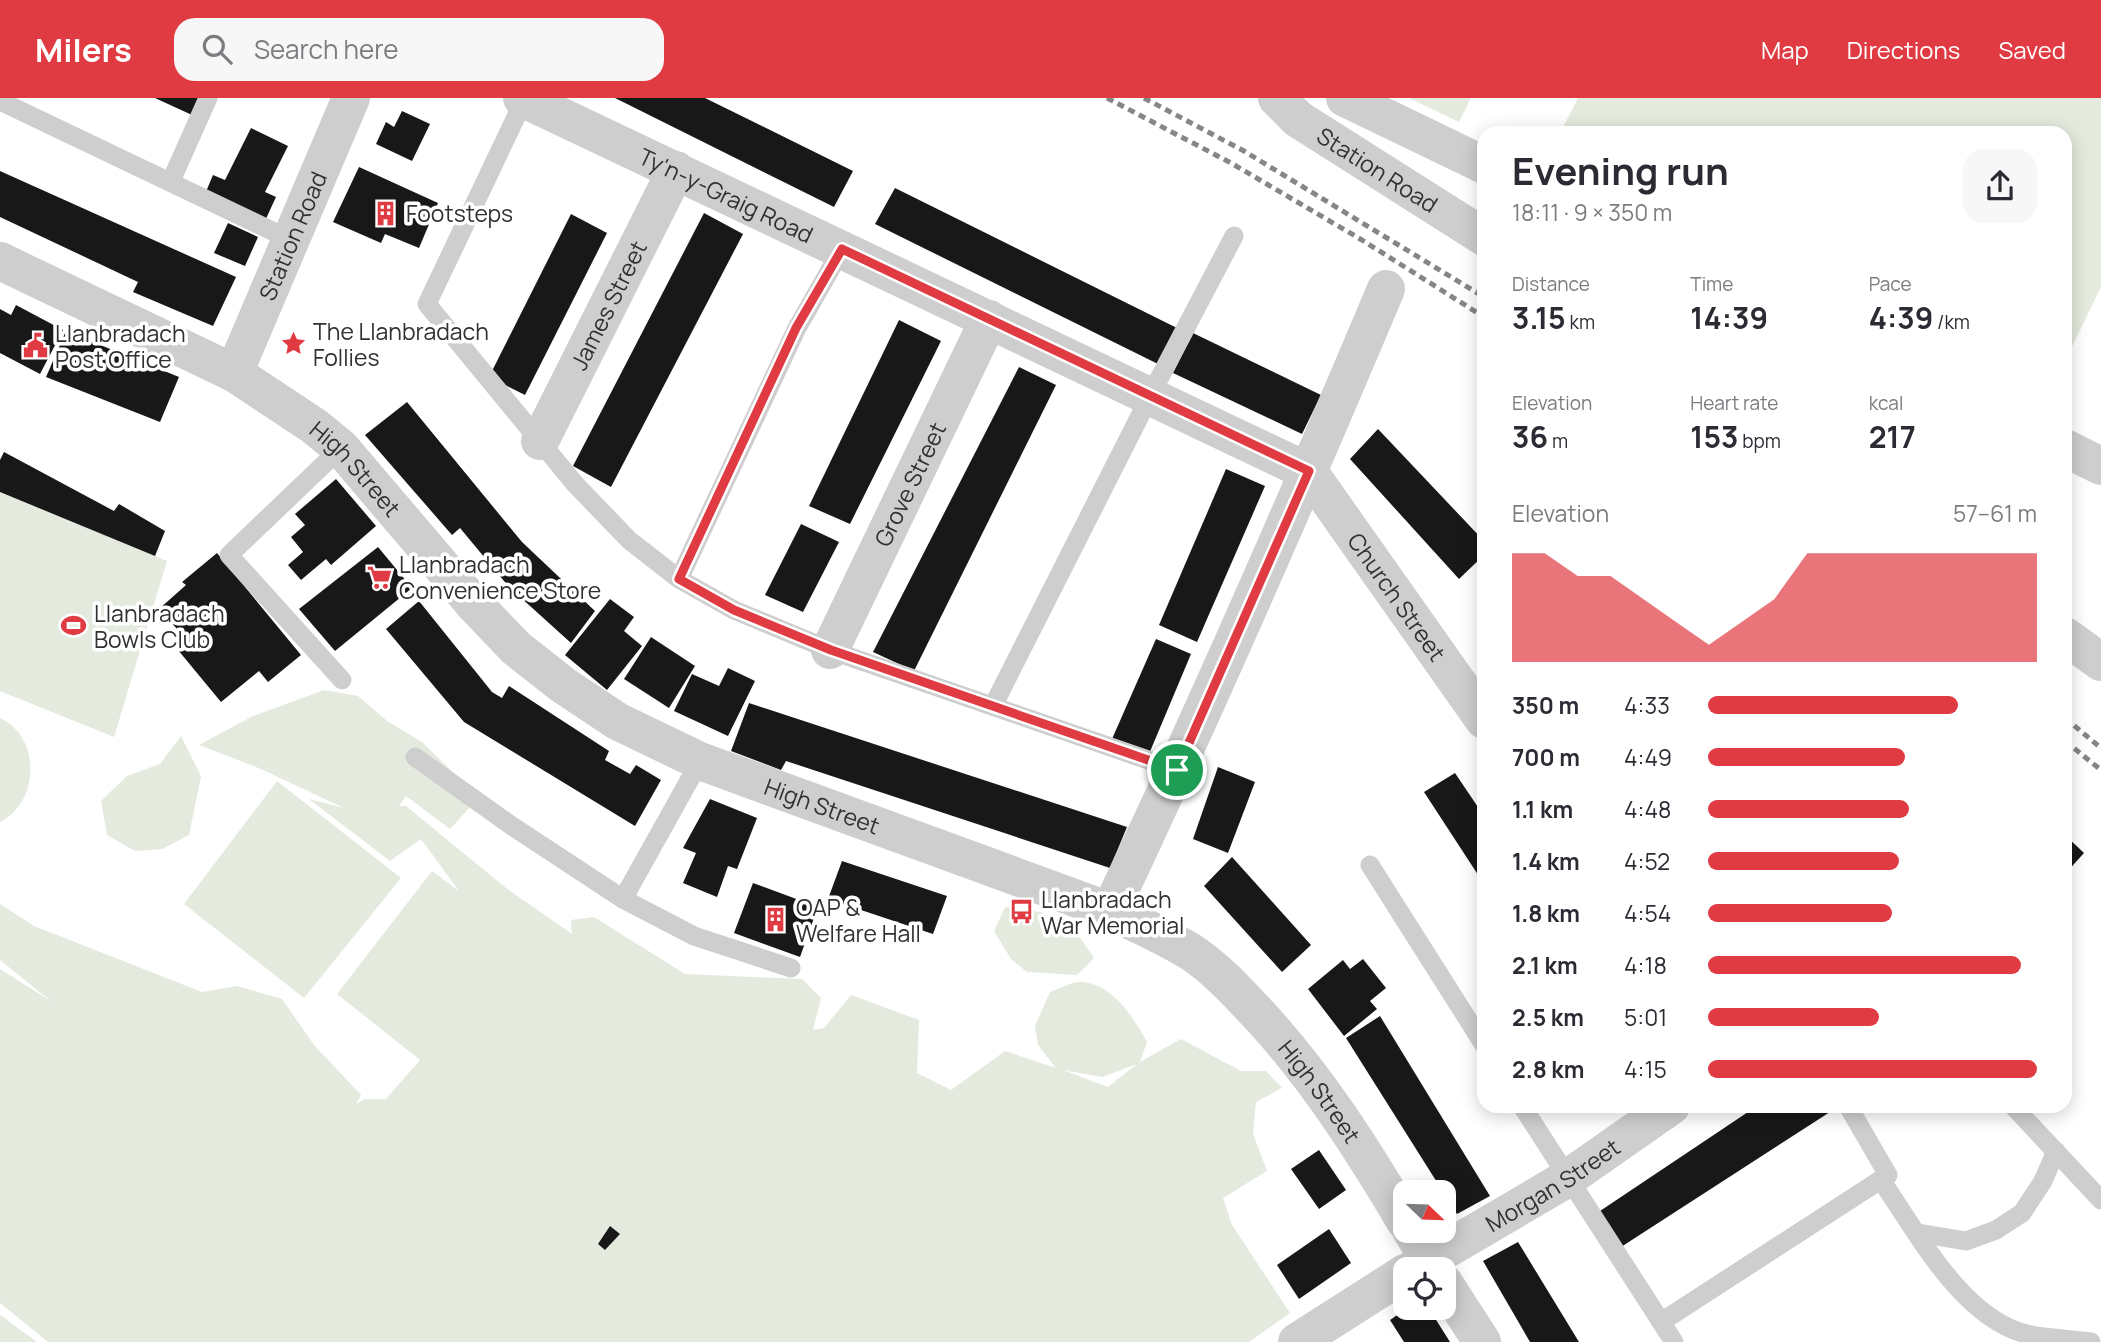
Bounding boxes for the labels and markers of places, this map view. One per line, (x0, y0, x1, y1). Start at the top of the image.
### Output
place label: Footsteps (406, 197, 513, 229)
building icon: Footsteps (372, 199, 400, 227)
place label: The Llanbradach Follies (313, 315, 489, 373)
place label: Llanbradach Post Office (55, 317, 186, 375)
place icon: The Llanbradach Follies (279, 330, 307, 358)
public building icon: Llanbradach Post Office (21, 332, 49, 360)
place label: Llanbradach Convenience Store (399, 548, 601, 606)
supermarket icon: Llanbradach Convenience Store (365, 563, 393, 591)
place label: Llanbradach Bowls Club (94, 597, 225, 655)
sports icon: Llanbradach Bowls Club (60, 612, 88, 640)
pin (1147, 740, 1207, 800)
place label: Llanbradach War Memorial (1041, 883, 1184, 941)
place label: OAP & Welfare Hall (796, 891, 921, 949)
bus stop icon: Llanbradach War Memorial (1007, 898, 1035, 926)
building icon: OAP & Welfare Hall (762, 906, 790, 934)

